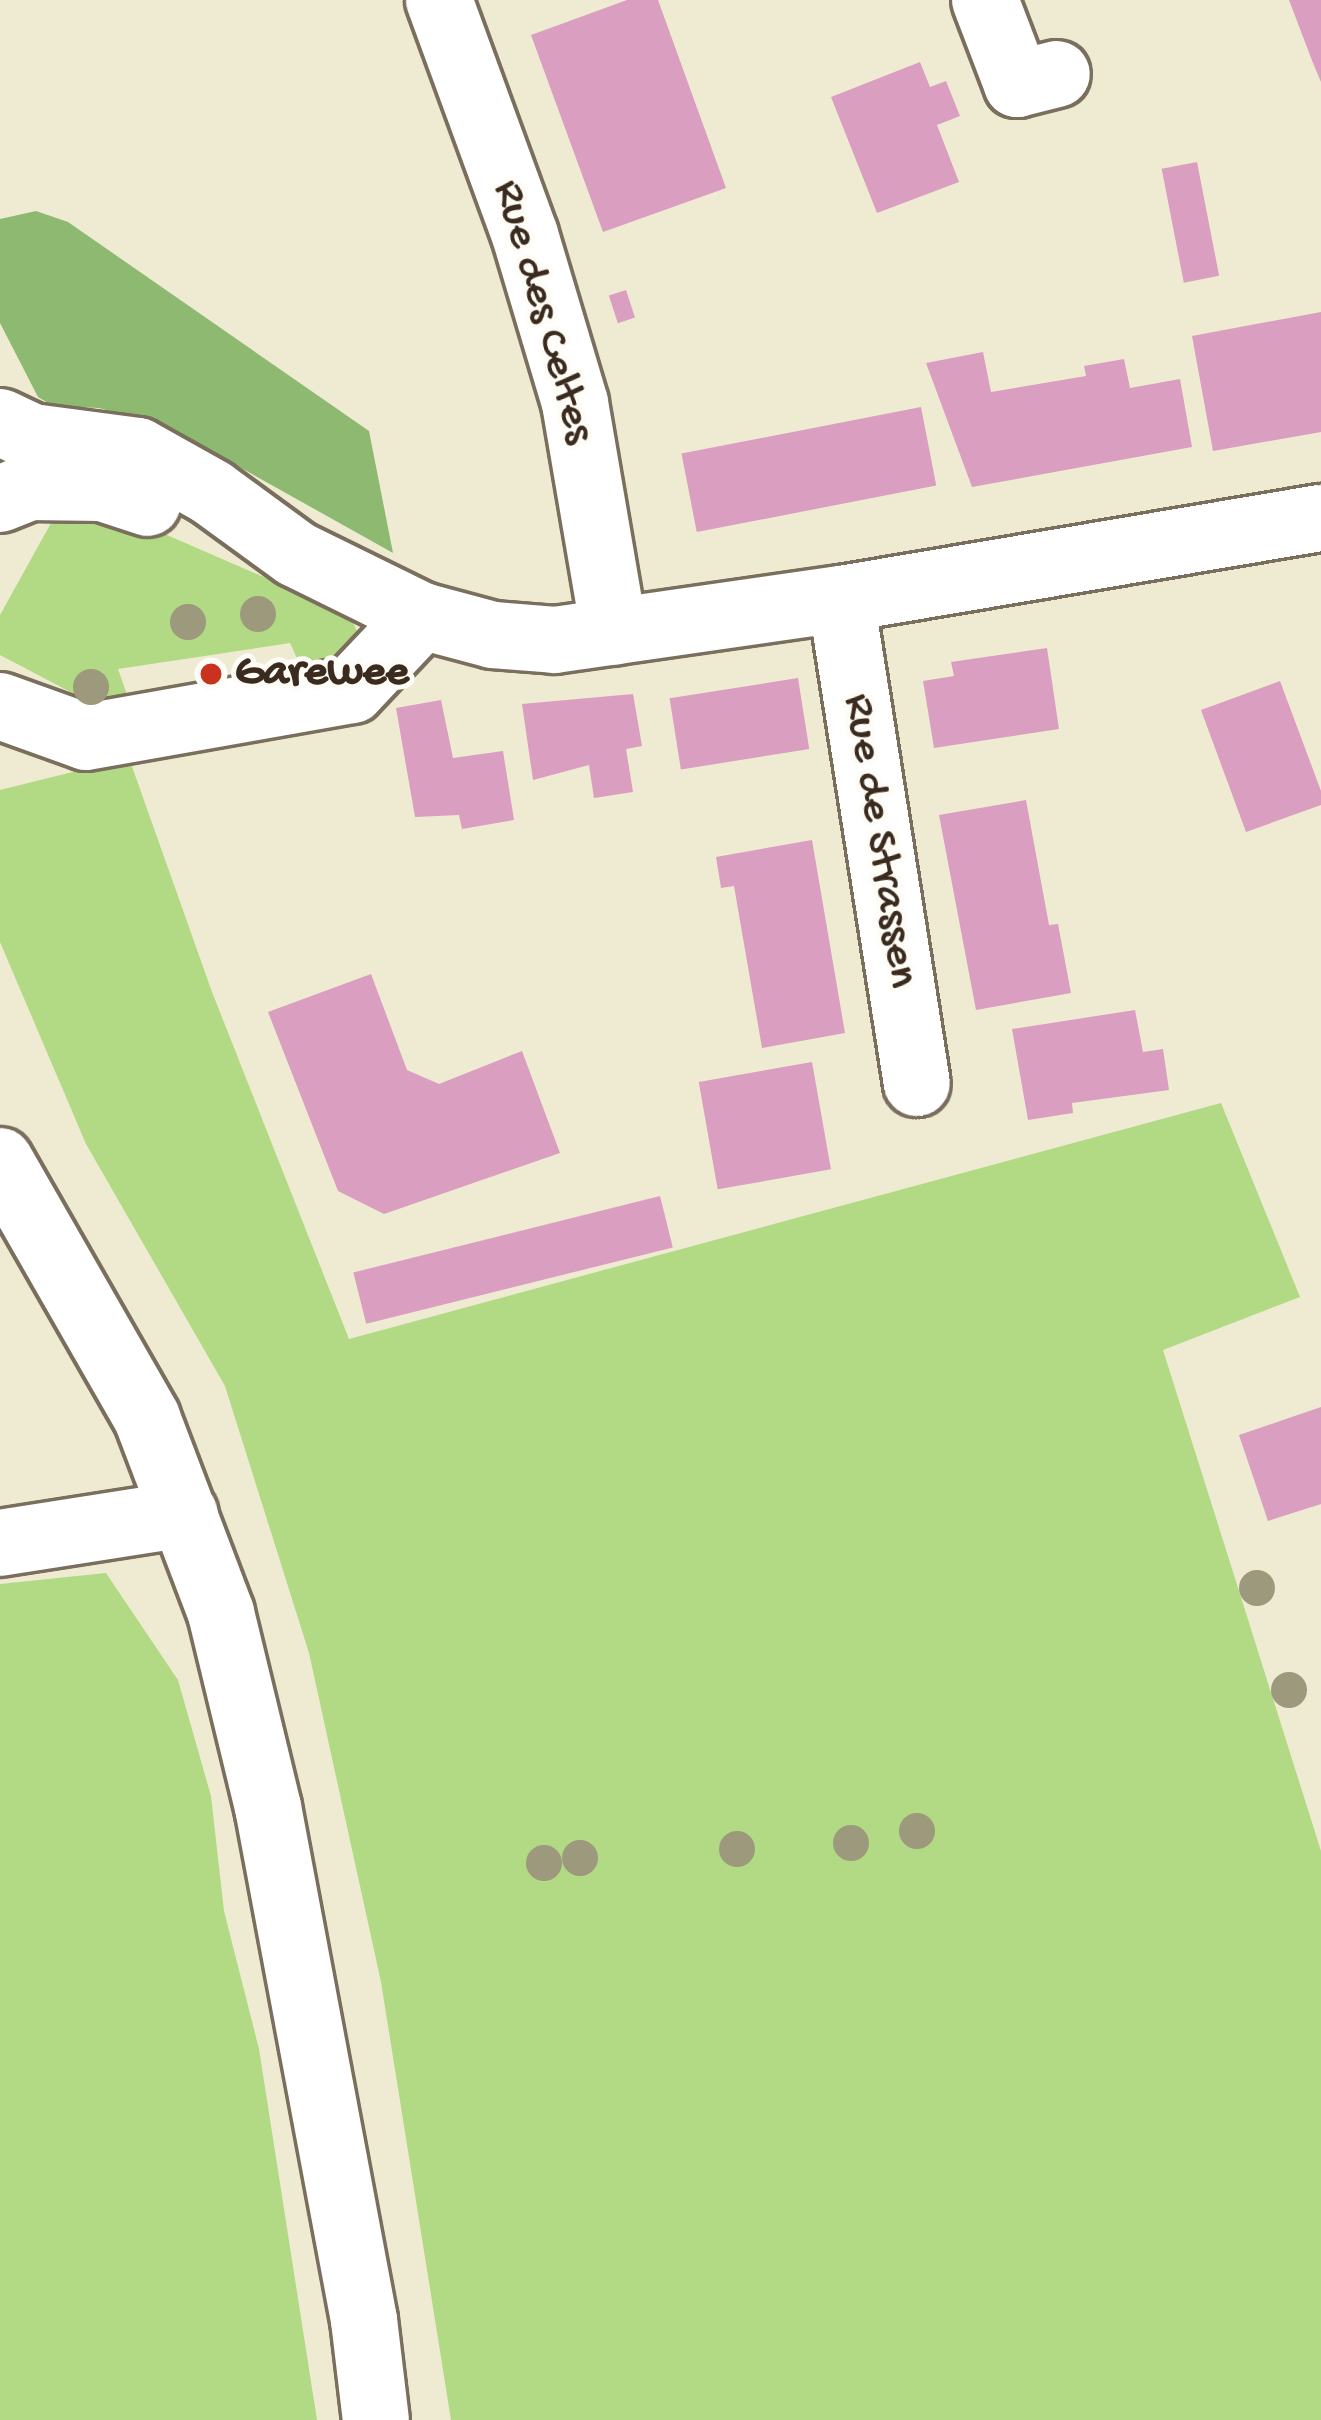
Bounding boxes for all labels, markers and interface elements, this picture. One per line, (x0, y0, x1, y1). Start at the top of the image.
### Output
street label: Rue des Celtes (479, 174, 605, 450)
place label: Garewee (235, 647, 409, 701)
marker: Garewee (198, 661, 224, 687)
street label: Rue de Strassen (829, 690, 929, 992)

